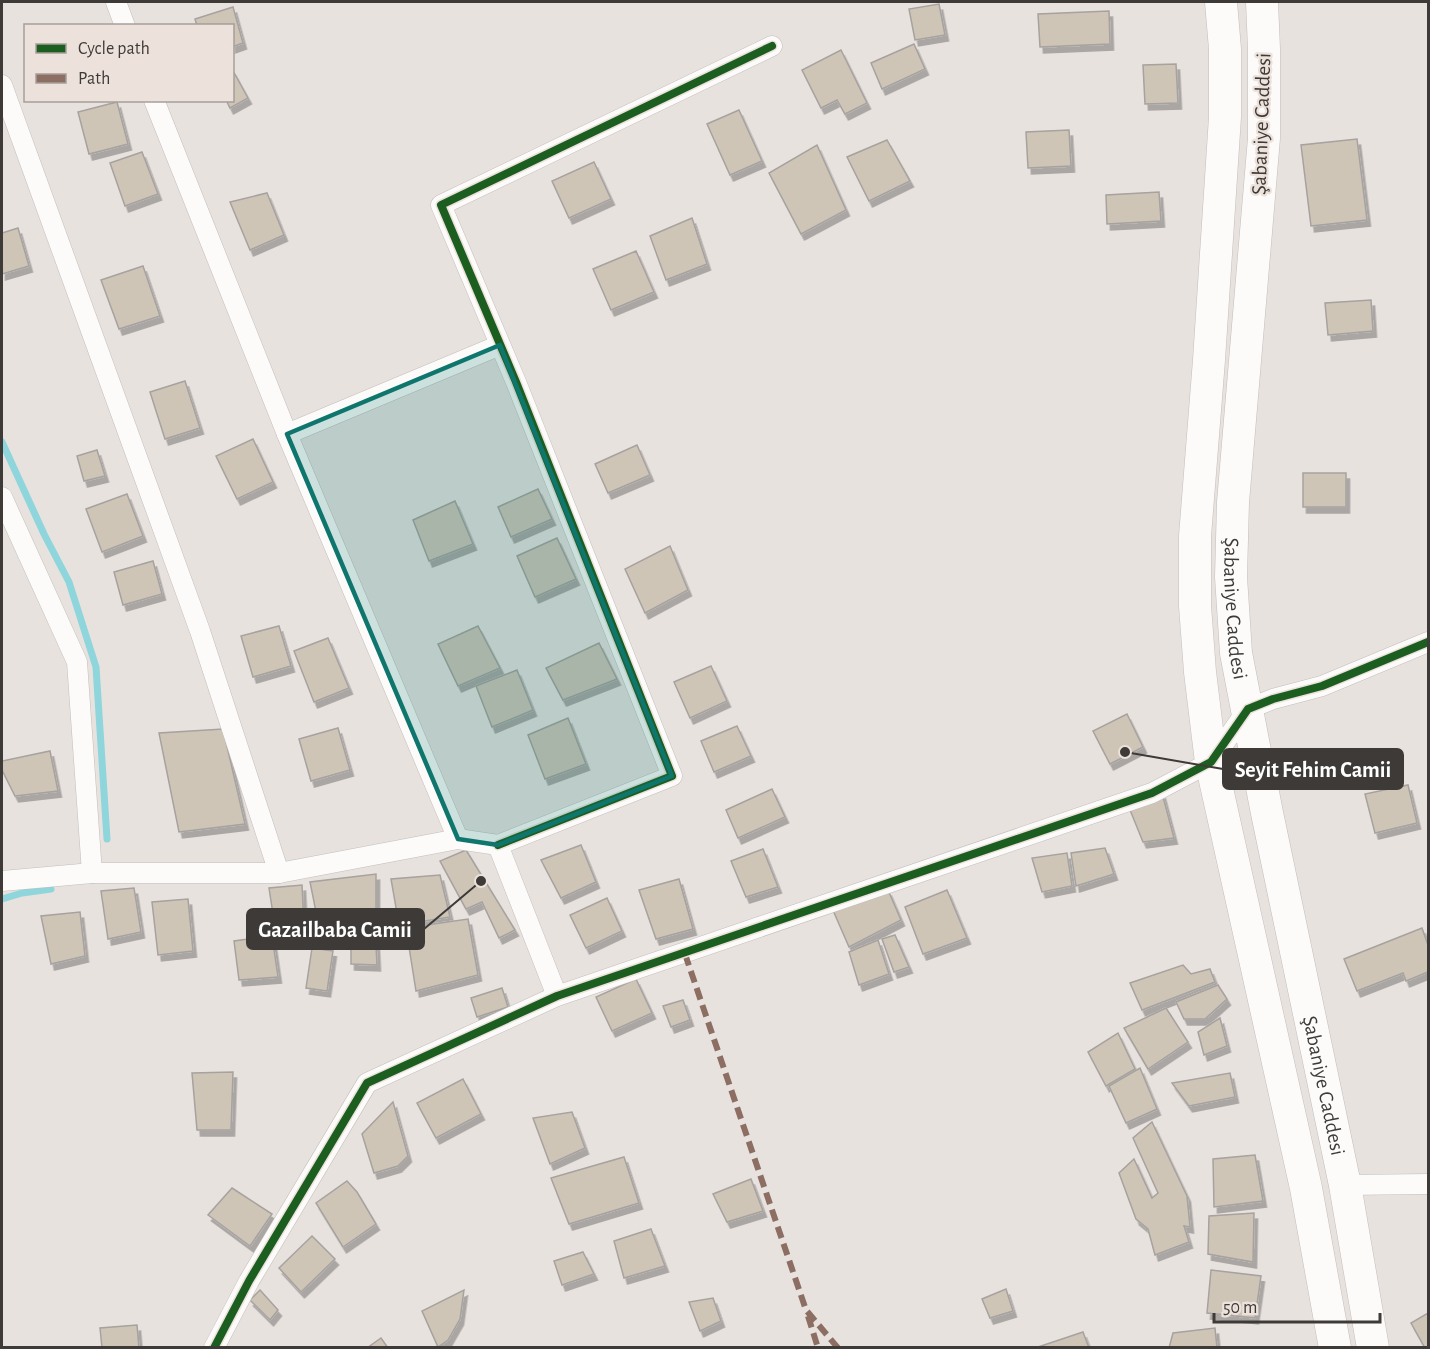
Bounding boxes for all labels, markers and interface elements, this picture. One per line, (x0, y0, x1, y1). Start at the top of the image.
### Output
legend (24, 24, 234, 102)
text: Cycle path (78, 40, 150, 58)
street label: Şabaniye Caddesi (1249, 53, 1274, 195)
text: Path (78, 70, 110, 88)
street label: Şabaniye Caddesi (1220, 537, 1251, 681)
callout: Seyit Fehim Camii (1223, 749, 1403, 789)
text: Seyit Fehim Camii (1235, 759, 1391, 782)
callout: Gazailbaba Camii (247, 909, 424, 949)
text: Gazailbaba Camii (258, 919, 412, 941)
street label: Şabaniye Caddesi (1299, 1014, 1349, 1157)
scale bar (1214, 1286, 1380, 1324)
text: 50 m (1223, 1299, 1257, 1317)

